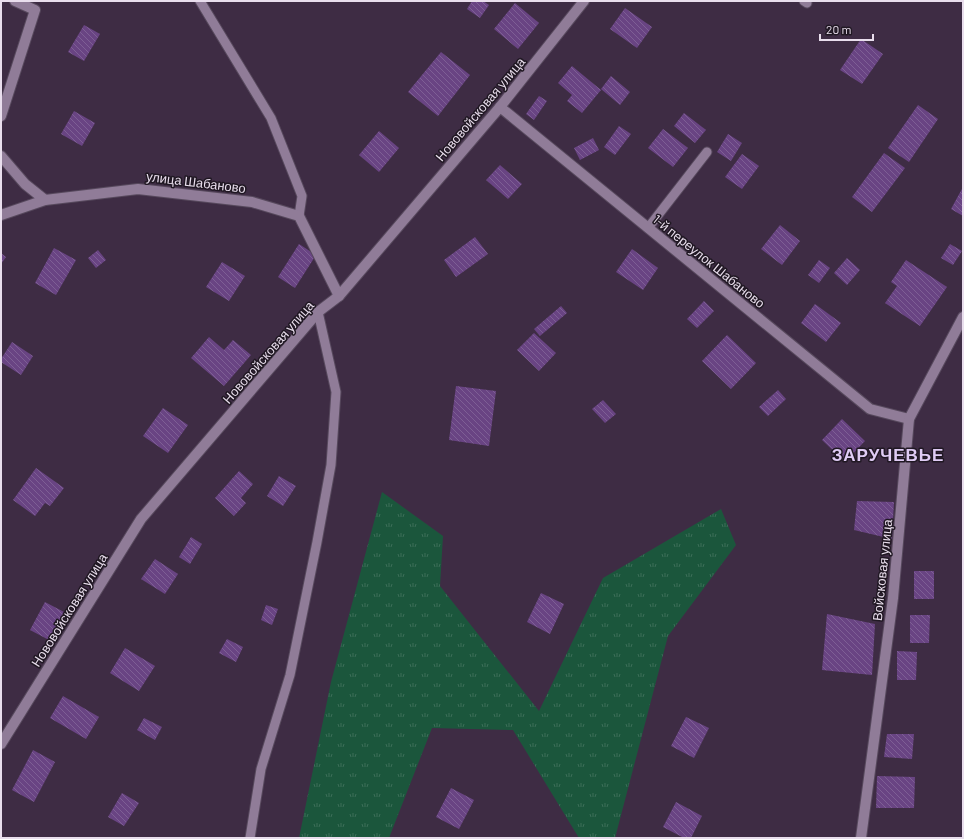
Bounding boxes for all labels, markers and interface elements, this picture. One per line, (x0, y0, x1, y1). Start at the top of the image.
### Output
scale bar (820, 16, 873, 42)
text: 20 m (826, 22, 852, 36)
street label: Нововойсковая улица (432, 53, 529, 164)
street label: улица Шабаново (145, 168, 247, 196)
street label: 1-й переулок Шабаново (650, 211, 768, 311)
street label: Нововойсковая улица (219, 297, 317, 407)
district label: ЗАРУЧЕВЬЕ (832, 444, 944, 464)
street label: Войсковая улица (869, 518, 895, 622)
street label: Нововойсковая улица (28, 550, 111, 670)

